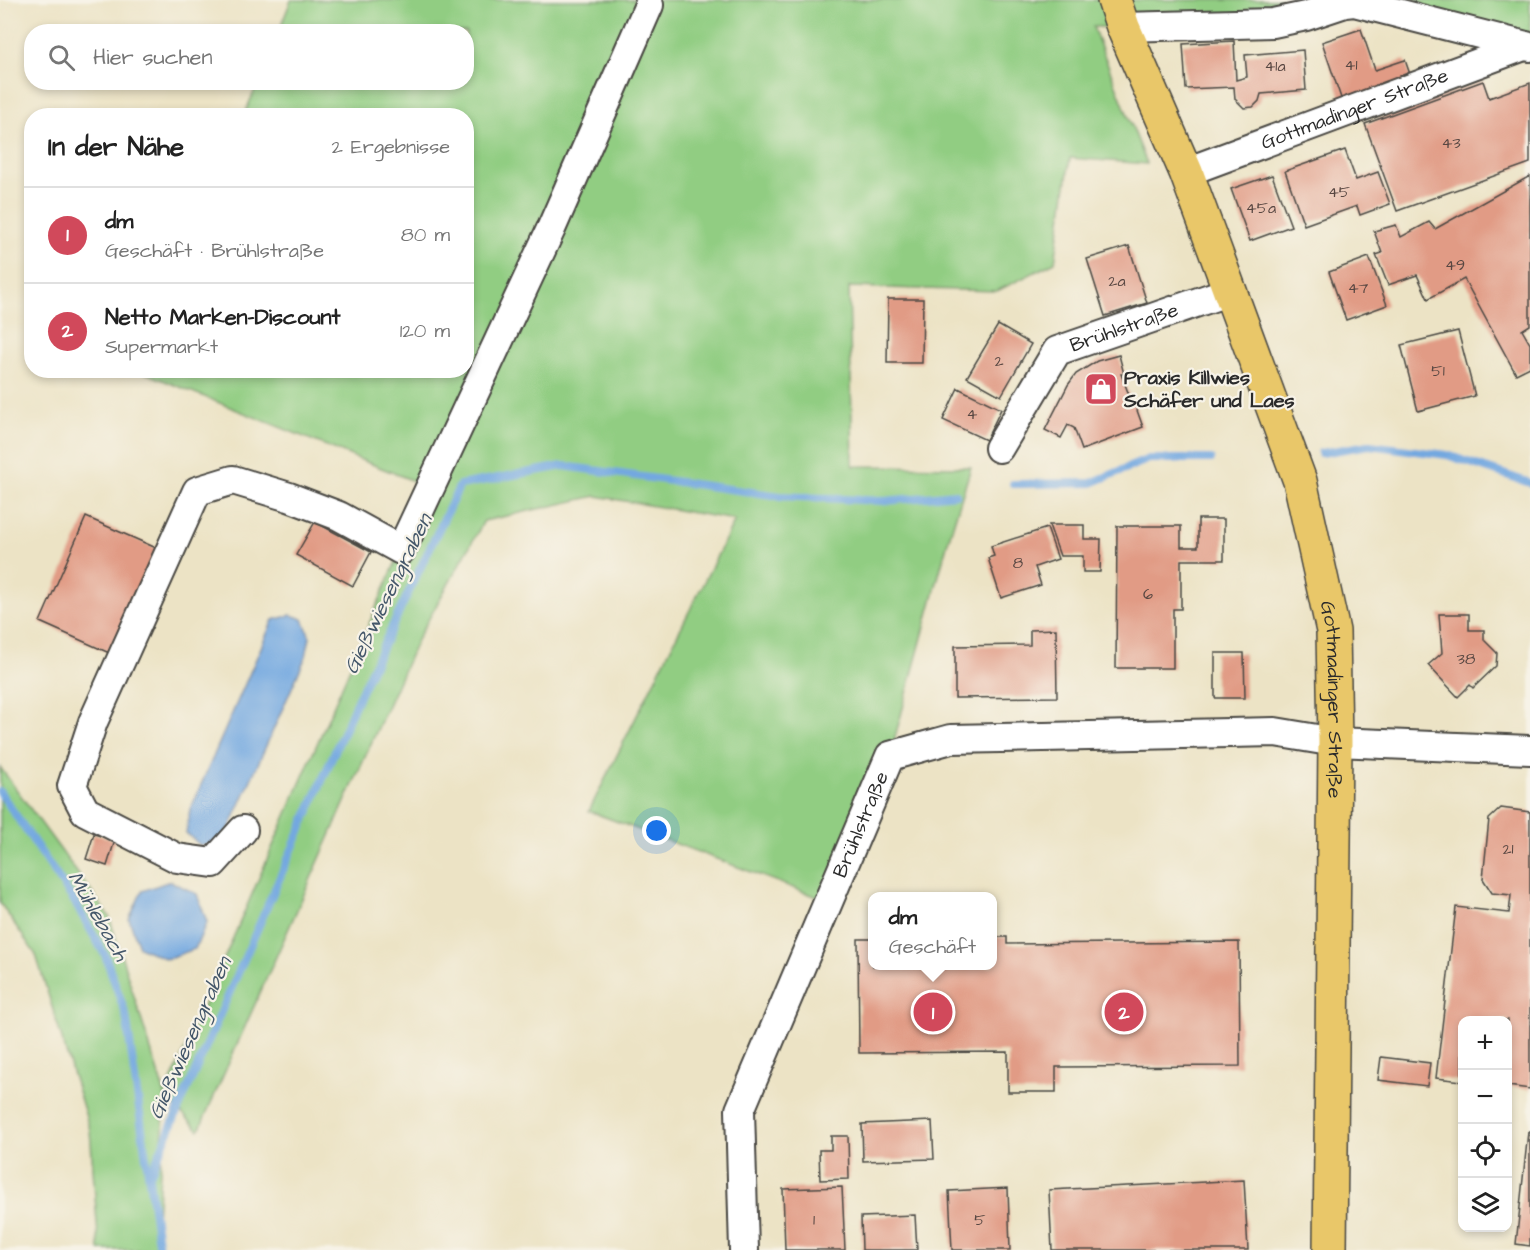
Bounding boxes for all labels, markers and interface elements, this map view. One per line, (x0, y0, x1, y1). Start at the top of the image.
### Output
search box (24, 24, 474, 90)
icon: search (45, 41, 78, 74)
text: Hier suchen (93, 42, 212, 73)
house number: 41 (1345, 54, 1357, 76)
house number: 41a (1264, 55, 1286, 77)
street label: Gottmadinger Straße (1257, 61, 1452, 157)
text: In der Nähe (48, 129, 184, 165)
house number: 43 (1441, 132, 1461, 154)
text: 2 Ergebnisse (331, 133, 450, 161)
house number: 45 (1328, 181, 1351, 203)
house number: 45a (1246, 197, 1276, 219)
text: dm (105, 206, 133, 237)
text: 1 (66, 221, 69, 249)
text: 80 m (401, 221, 450, 249)
text: Geschäft · Brühlstraße (105, 237, 324, 265)
house number: 49 (1445, 254, 1465, 276)
house number: 2a (1108, 270, 1126, 292)
house number: 47 (1348, 277, 1369, 299)
street label: Brühlstraße (1066, 296, 1182, 359)
text: Netto Marken-Discount (105, 302, 340, 333)
text: 2 (62, 317, 73, 345)
text: 120 m (400, 317, 450, 345)
text: Supermarkt (105, 333, 218, 361)
house number: 2 (994, 350, 1004, 372)
house number: 51 (1431, 360, 1445, 382)
place label: Praxis Killwies Schäfer und Laes (1123, 364, 1295, 415)
shop icon: Praxis Killwies Schäfer und Laes (1083, 371, 1119, 407)
house number: 4 (967, 403, 978, 425)
water label: Gießwiesengraben (337, 508, 441, 679)
house number: 8 (1013, 552, 1023, 574)
house number: 6 (1143, 583, 1153, 605)
street label: Gottmadinger Straße (1313, 598, 1349, 799)
house number: 38 (1457, 648, 1475, 670)
street label: Brühlstraße (826, 767, 896, 882)
your location (642, 816, 671, 845)
house number: 21 (1502, 838, 1514, 860)
water label: Mühlebach (61, 866, 136, 968)
popup (868, 892, 997, 970)
text: dm (889, 902, 917, 933)
text: Geschäft (889, 933, 976, 961)
water label: Gießwiesengraben (141, 951, 240, 1124)
pin: 1 (914, 990, 952, 1034)
pin: 2 (1104, 990, 1144, 1034)
map controls (1458, 1016, 1512, 1232)
button: + (1458, 1016, 1512, 1070)
button: − (1458, 1070, 1512, 1124)
button: locate (1458, 1124, 1512, 1178)
button: layers (1458, 1178, 1512, 1232)
house number: 1 (813, 1209, 815, 1231)
house number: 5 (974, 1209, 986, 1231)

